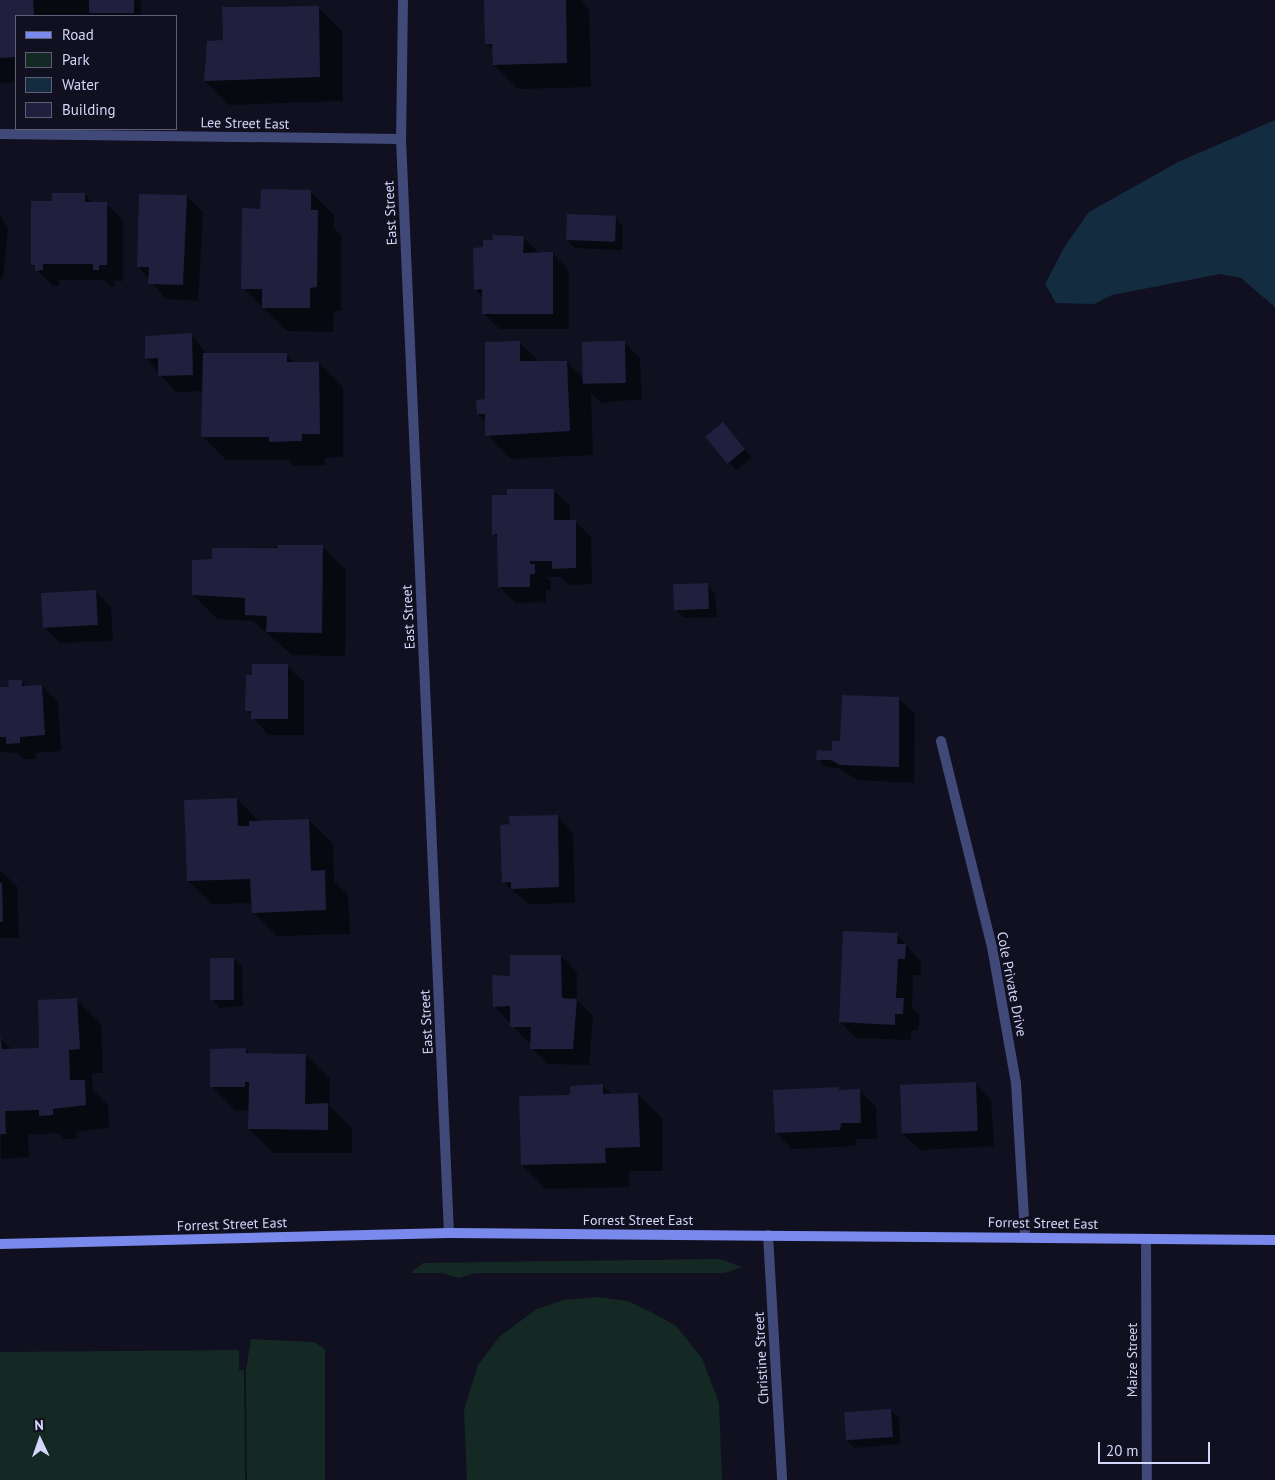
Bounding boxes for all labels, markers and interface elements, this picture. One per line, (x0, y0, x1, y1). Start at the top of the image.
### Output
legend (15, 15, 178, 130)
text: Road (62, 25, 94, 44)
text: Park (62, 50, 90, 69)
text: Water (62, 75, 99, 94)
text: Building (62, 100, 116, 119)
street label: Lee Street East (200, 114, 290, 132)
street label: East Street (380, 180, 400, 246)
street label: East Street (398, 584, 418, 650)
street label: Cole Private Drive (994, 930, 1030, 1038)
street label: East Street (416, 989, 436, 1055)
street label: Forrest Street East (583, 1212, 693, 1228)
street label: Forrest Street East (177, 1214, 287, 1234)
street label: Forrest Street East (988, 1214, 1098, 1232)
street label: Christine Street (750, 1311, 772, 1405)
street label: Maize Street (1124, 1323, 1140, 1397)
north arrow (15, 1415, 65, 1465)
text: N (34, 1416, 44, 1434)
scale bar (1100, 1432, 1212, 1464)
text: 20 m (1106, 1441, 1139, 1460)

